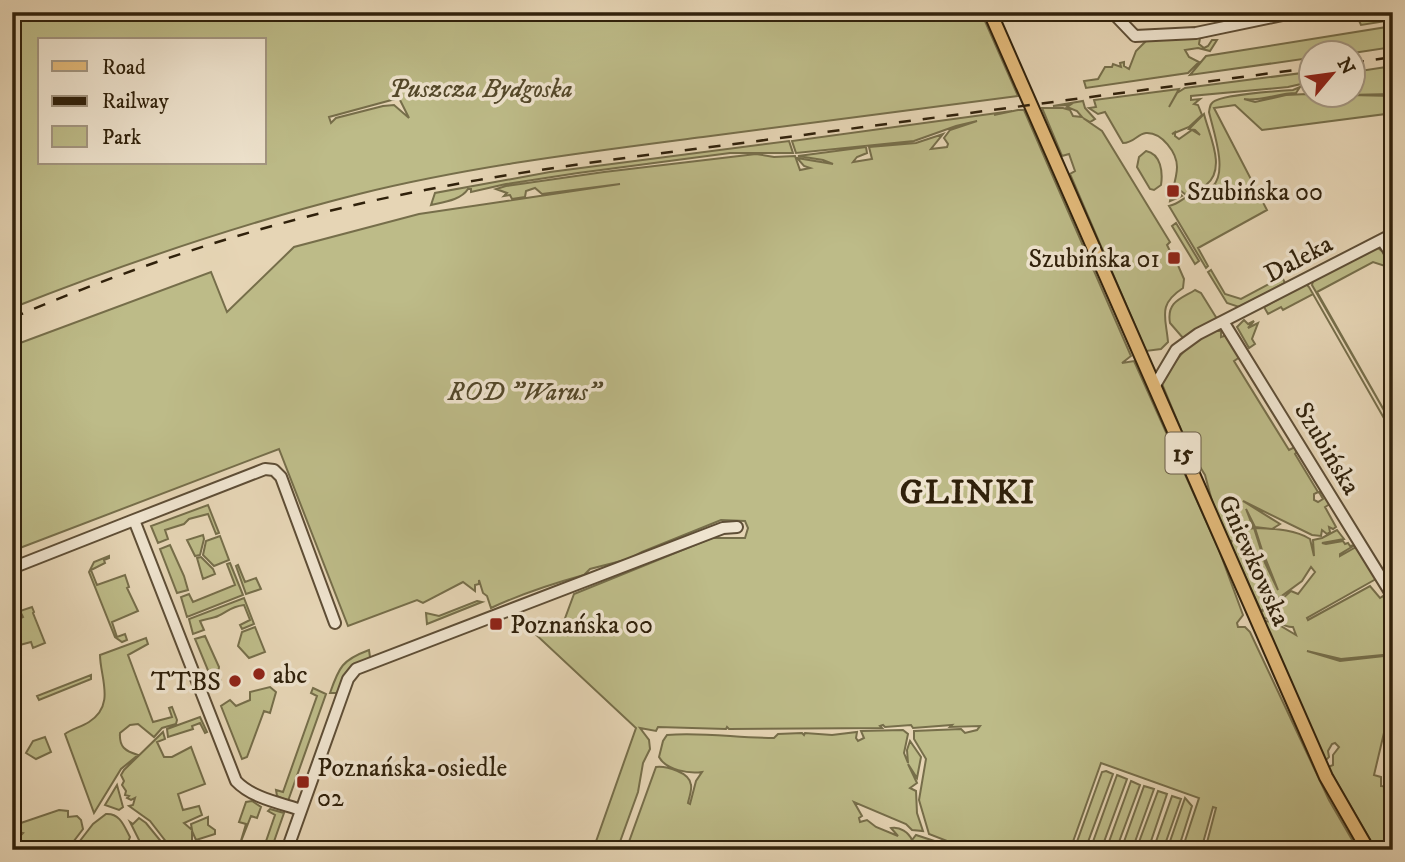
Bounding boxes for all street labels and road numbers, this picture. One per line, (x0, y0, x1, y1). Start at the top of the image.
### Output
street label: Daleka (1259, 228, 1339, 291)
street label: Szubińska (1286, 396, 1367, 501)
road number: 15 (1166, 432, 1200, 474)
street label: Gniewkowska (1210, 490, 1297, 631)

